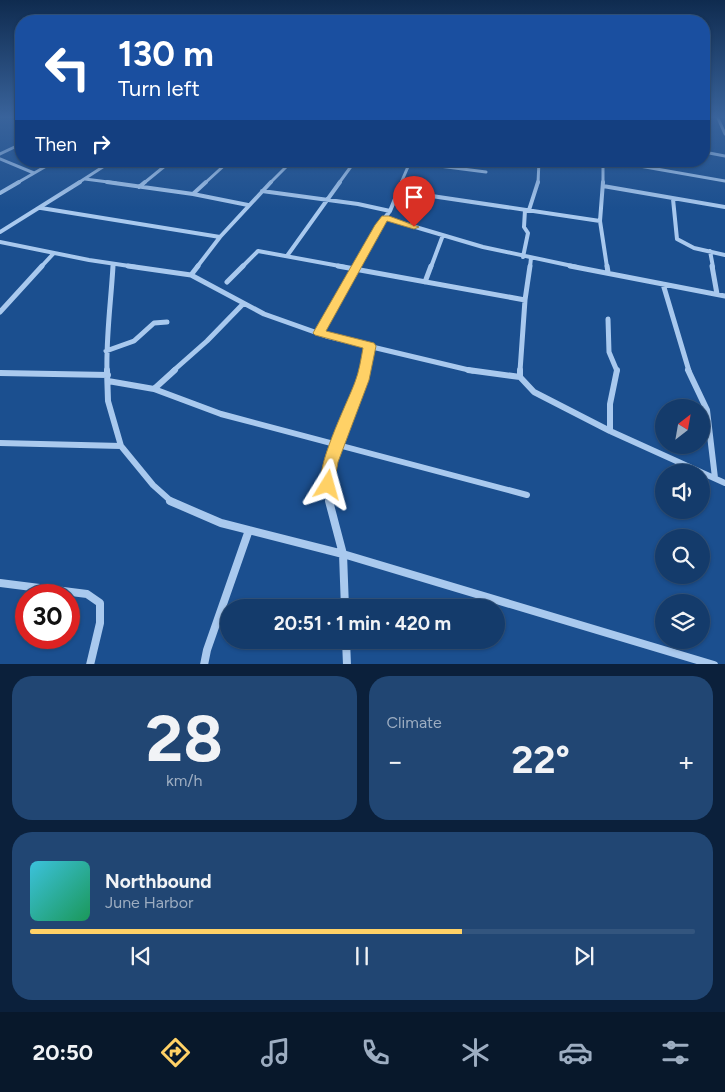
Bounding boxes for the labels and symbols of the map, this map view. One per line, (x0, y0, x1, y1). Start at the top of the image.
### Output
pin (393, 176, 435, 227)
north arrow (655, 399, 710, 454)
position arrow (301, 458, 353, 510)
speed limit sign: 30 (15, 584, 80, 649)

